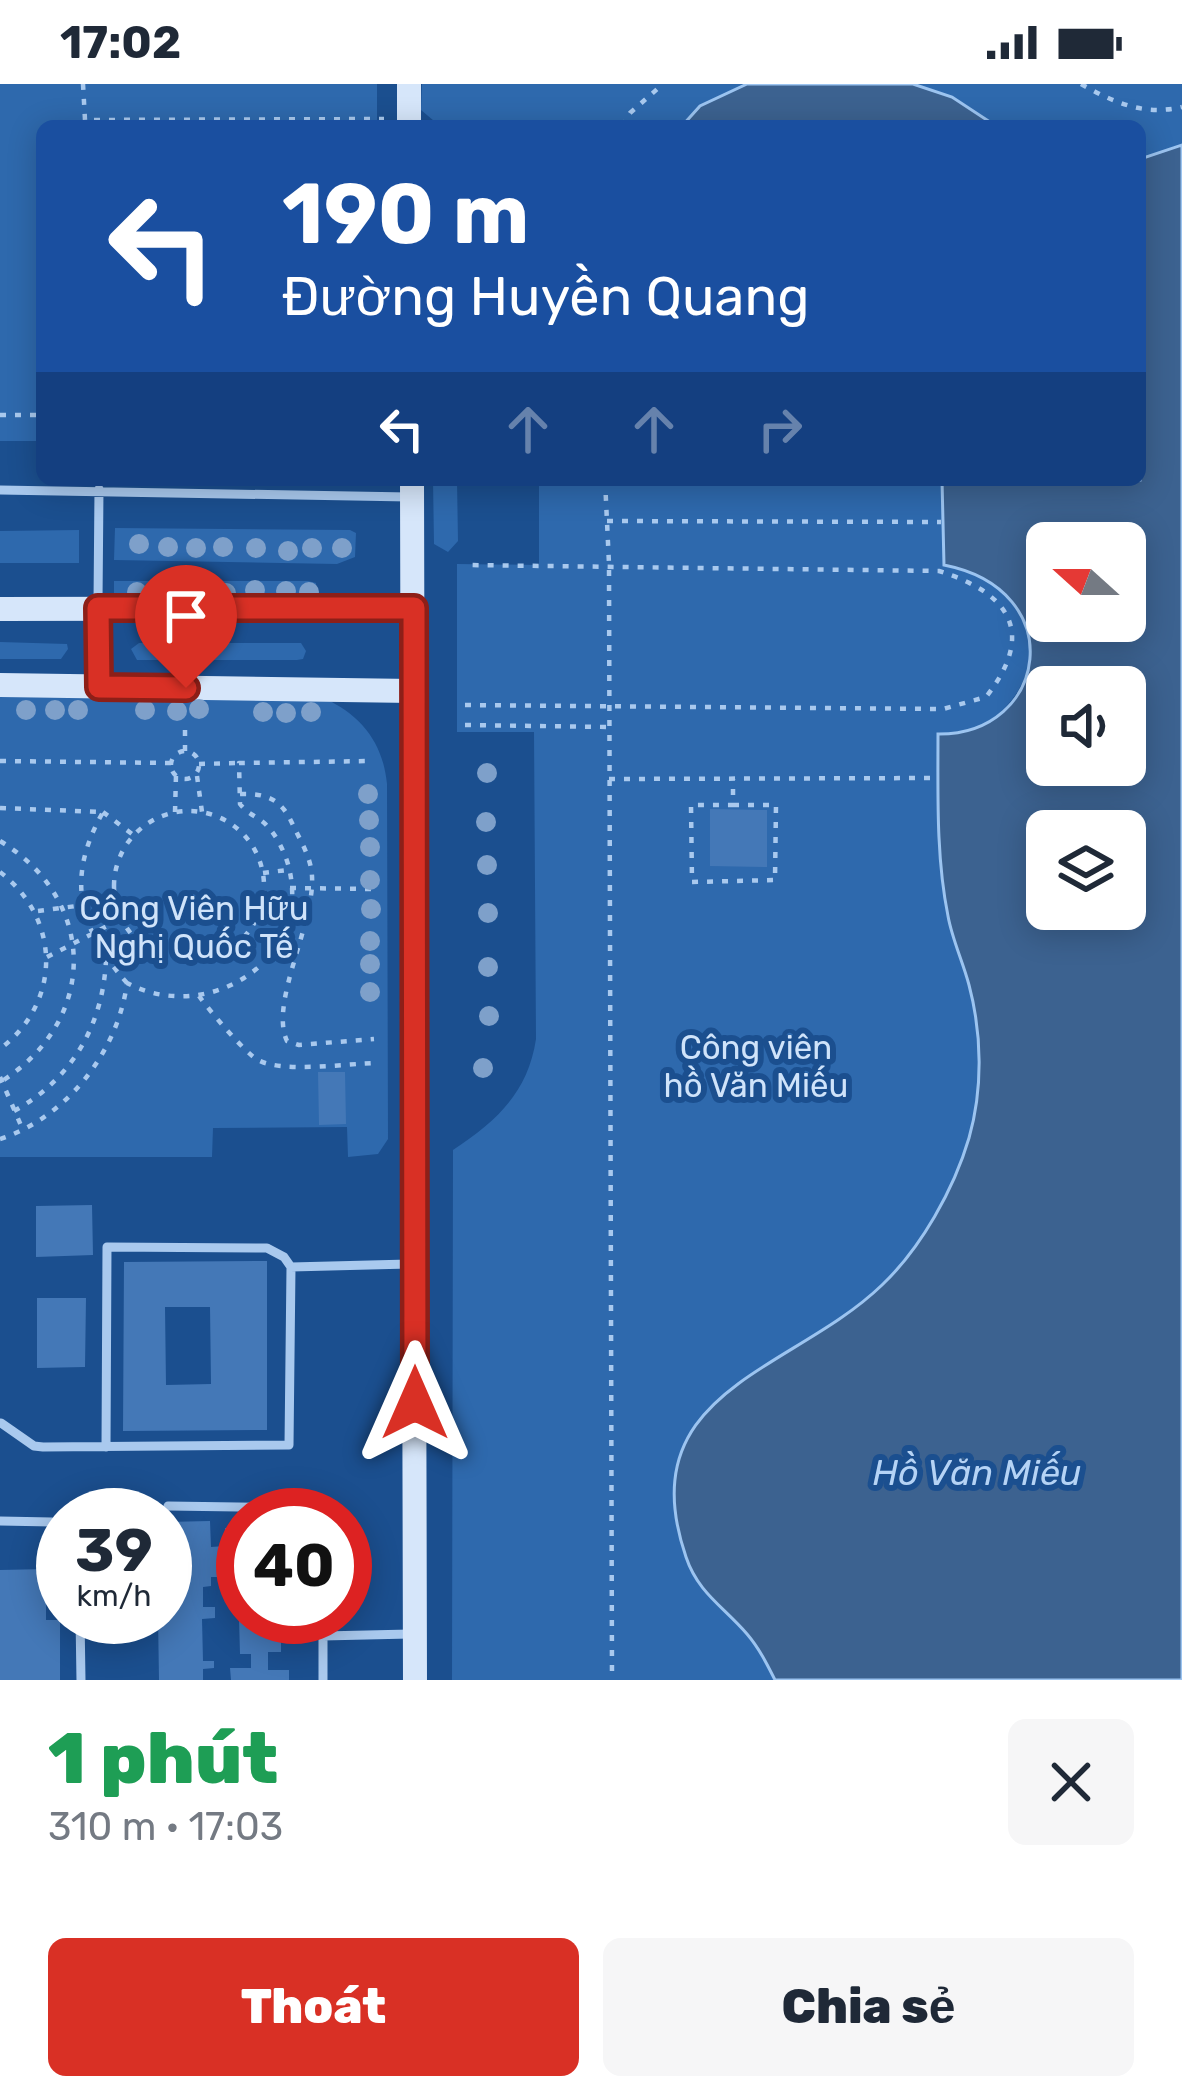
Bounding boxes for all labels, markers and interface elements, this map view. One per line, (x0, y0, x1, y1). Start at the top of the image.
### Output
text: 17:02 (60, 16, 181, 69)
text: 190 m (282, 164, 530, 264)
icon: left (84, 168, 240, 324)
text: Đường Huyền Quang (282, 265, 809, 329)
icon: left (369, 396, 435, 462)
icon: ahead (495, 396, 561, 462)
icon: ahead (621, 396, 687, 462)
icon: right (747, 396, 813, 462)
north arrow (1026, 522, 1146, 642)
map controls (1026, 522, 1146, 930)
pin (135, 565, 237, 688)
icon: arrive (153, 583, 219, 649)
button: sound (1026, 666, 1146, 786)
button: layers (1026, 810, 1146, 930)
park label: Công Viên Hữu Nghị Quốc Tế (79, 889, 309, 966)
park label: Công viên hồ Văn Miếu (664, 1028, 848, 1105)
position arrow (352, 1340, 478, 1466)
water label: Hồ Văn Miếu (873, 1451, 1081, 1494)
speed limit sign: 40 (216, 1488, 372, 1644)
text: 39 (75, 1515, 153, 1586)
text: km/h (77, 1578, 151, 1614)
text: 1 phút (48, 1716, 278, 1801)
button: close (1008, 1719, 1134, 1845)
text: 310 m · 17:03 (48, 1804, 283, 1850)
button: Thoát (48, 1938, 579, 2076)
button: Chia sẻ (603, 1938, 1134, 2076)

